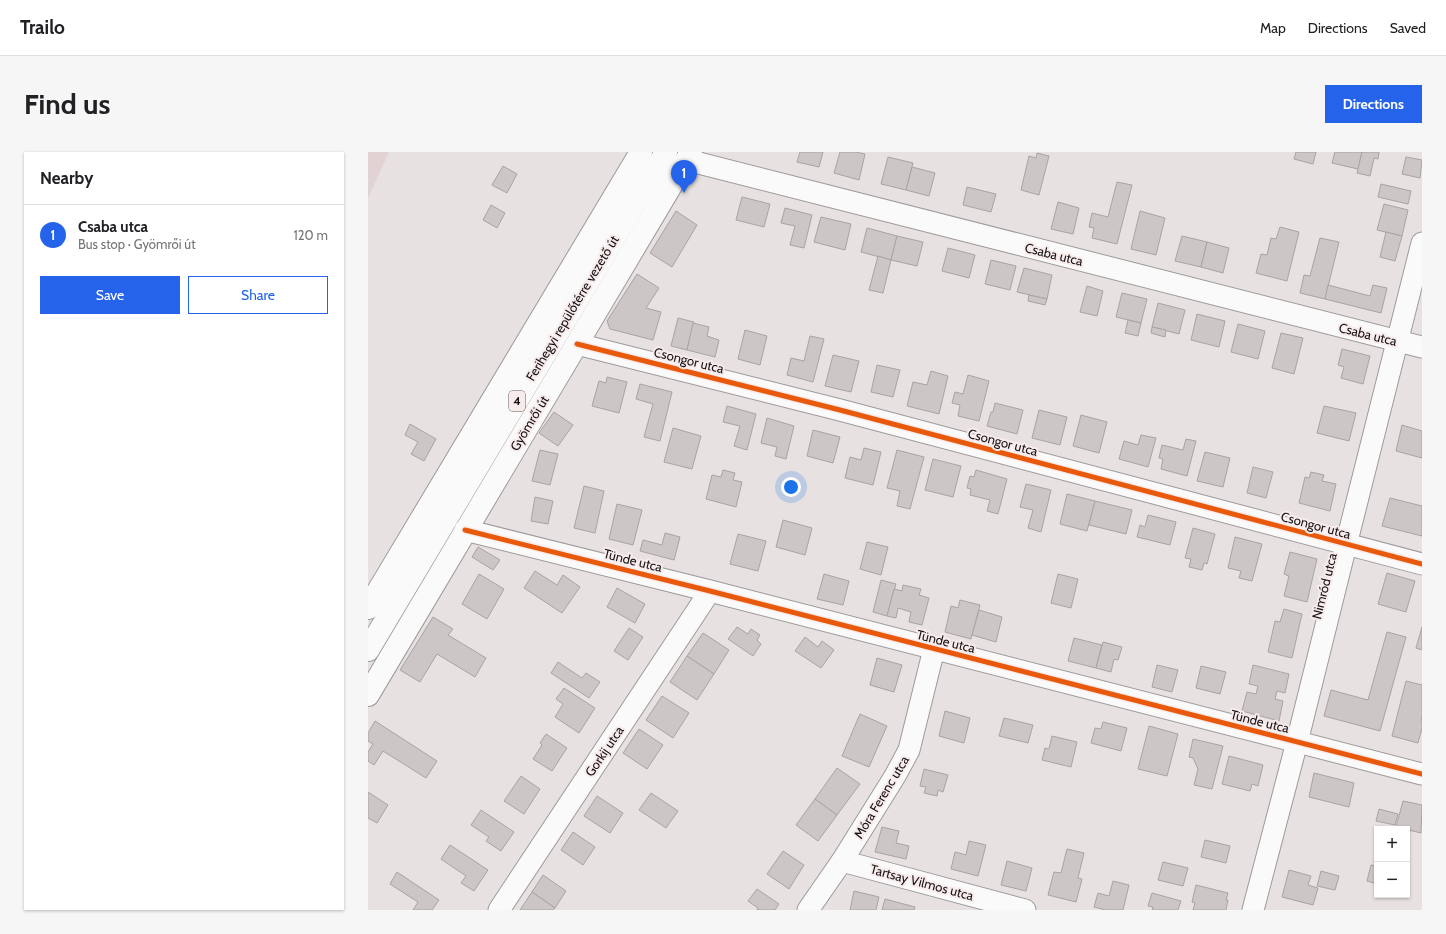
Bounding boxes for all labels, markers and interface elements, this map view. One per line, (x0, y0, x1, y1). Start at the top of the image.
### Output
text: Trailo (20, 16, 65, 39)
text: Map (1260, 19, 1286, 37)
text: Directions (1308, 19, 1368, 37)
text: Saved (1390, 19, 1426, 37)
button: Directions (1325, 85, 1422, 123)
text: Find us (24, 87, 110, 121)
pin: 1 (671, 160, 697, 193)
text: Nearby (40, 168, 93, 188)
text: Csaba utca (78, 218, 148, 236)
text: 1 (51, 227, 55, 243)
text: 120 m (294, 227, 328, 243)
street label: Ferihegyi repülőtérre vezető út (522, 232, 622, 384)
text: Bus stop · Gyömrői út (78, 236, 196, 252)
street label: Csaba utca (1023, 239, 1085, 269)
button: Save (40, 276, 180, 314)
button: Share (188, 276, 328, 314)
street label: Csaba utca (1337, 319, 1399, 349)
street label: Csongor utca (652, 344, 726, 377)
road number: 4 (509, 391, 525, 411)
street label: Gyömrői út (506, 392, 552, 454)
street label: Csongor utca (966, 425, 1040, 459)
your location (781, 477, 801, 497)
street label: Csongor utca (1279, 508, 1353, 542)
street label: Tünde utca (602, 545, 665, 575)
street label: Nimród utca (1308, 550, 1340, 621)
street label: Tünde utca (915, 626, 978, 656)
street label: Tünde utca (1229, 706, 1292, 736)
street label: Gorkij utca (581, 722, 628, 780)
street label: Móra Ferenc utca (850, 752, 912, 841)
map controls (1374, 826, 1410, 898)
button: + (1374, 826, 1410, 862)
street label: Tartsay Vilmos utca (869, 861, 976, 904)
button: − (1374, 862, 1410, 898)

